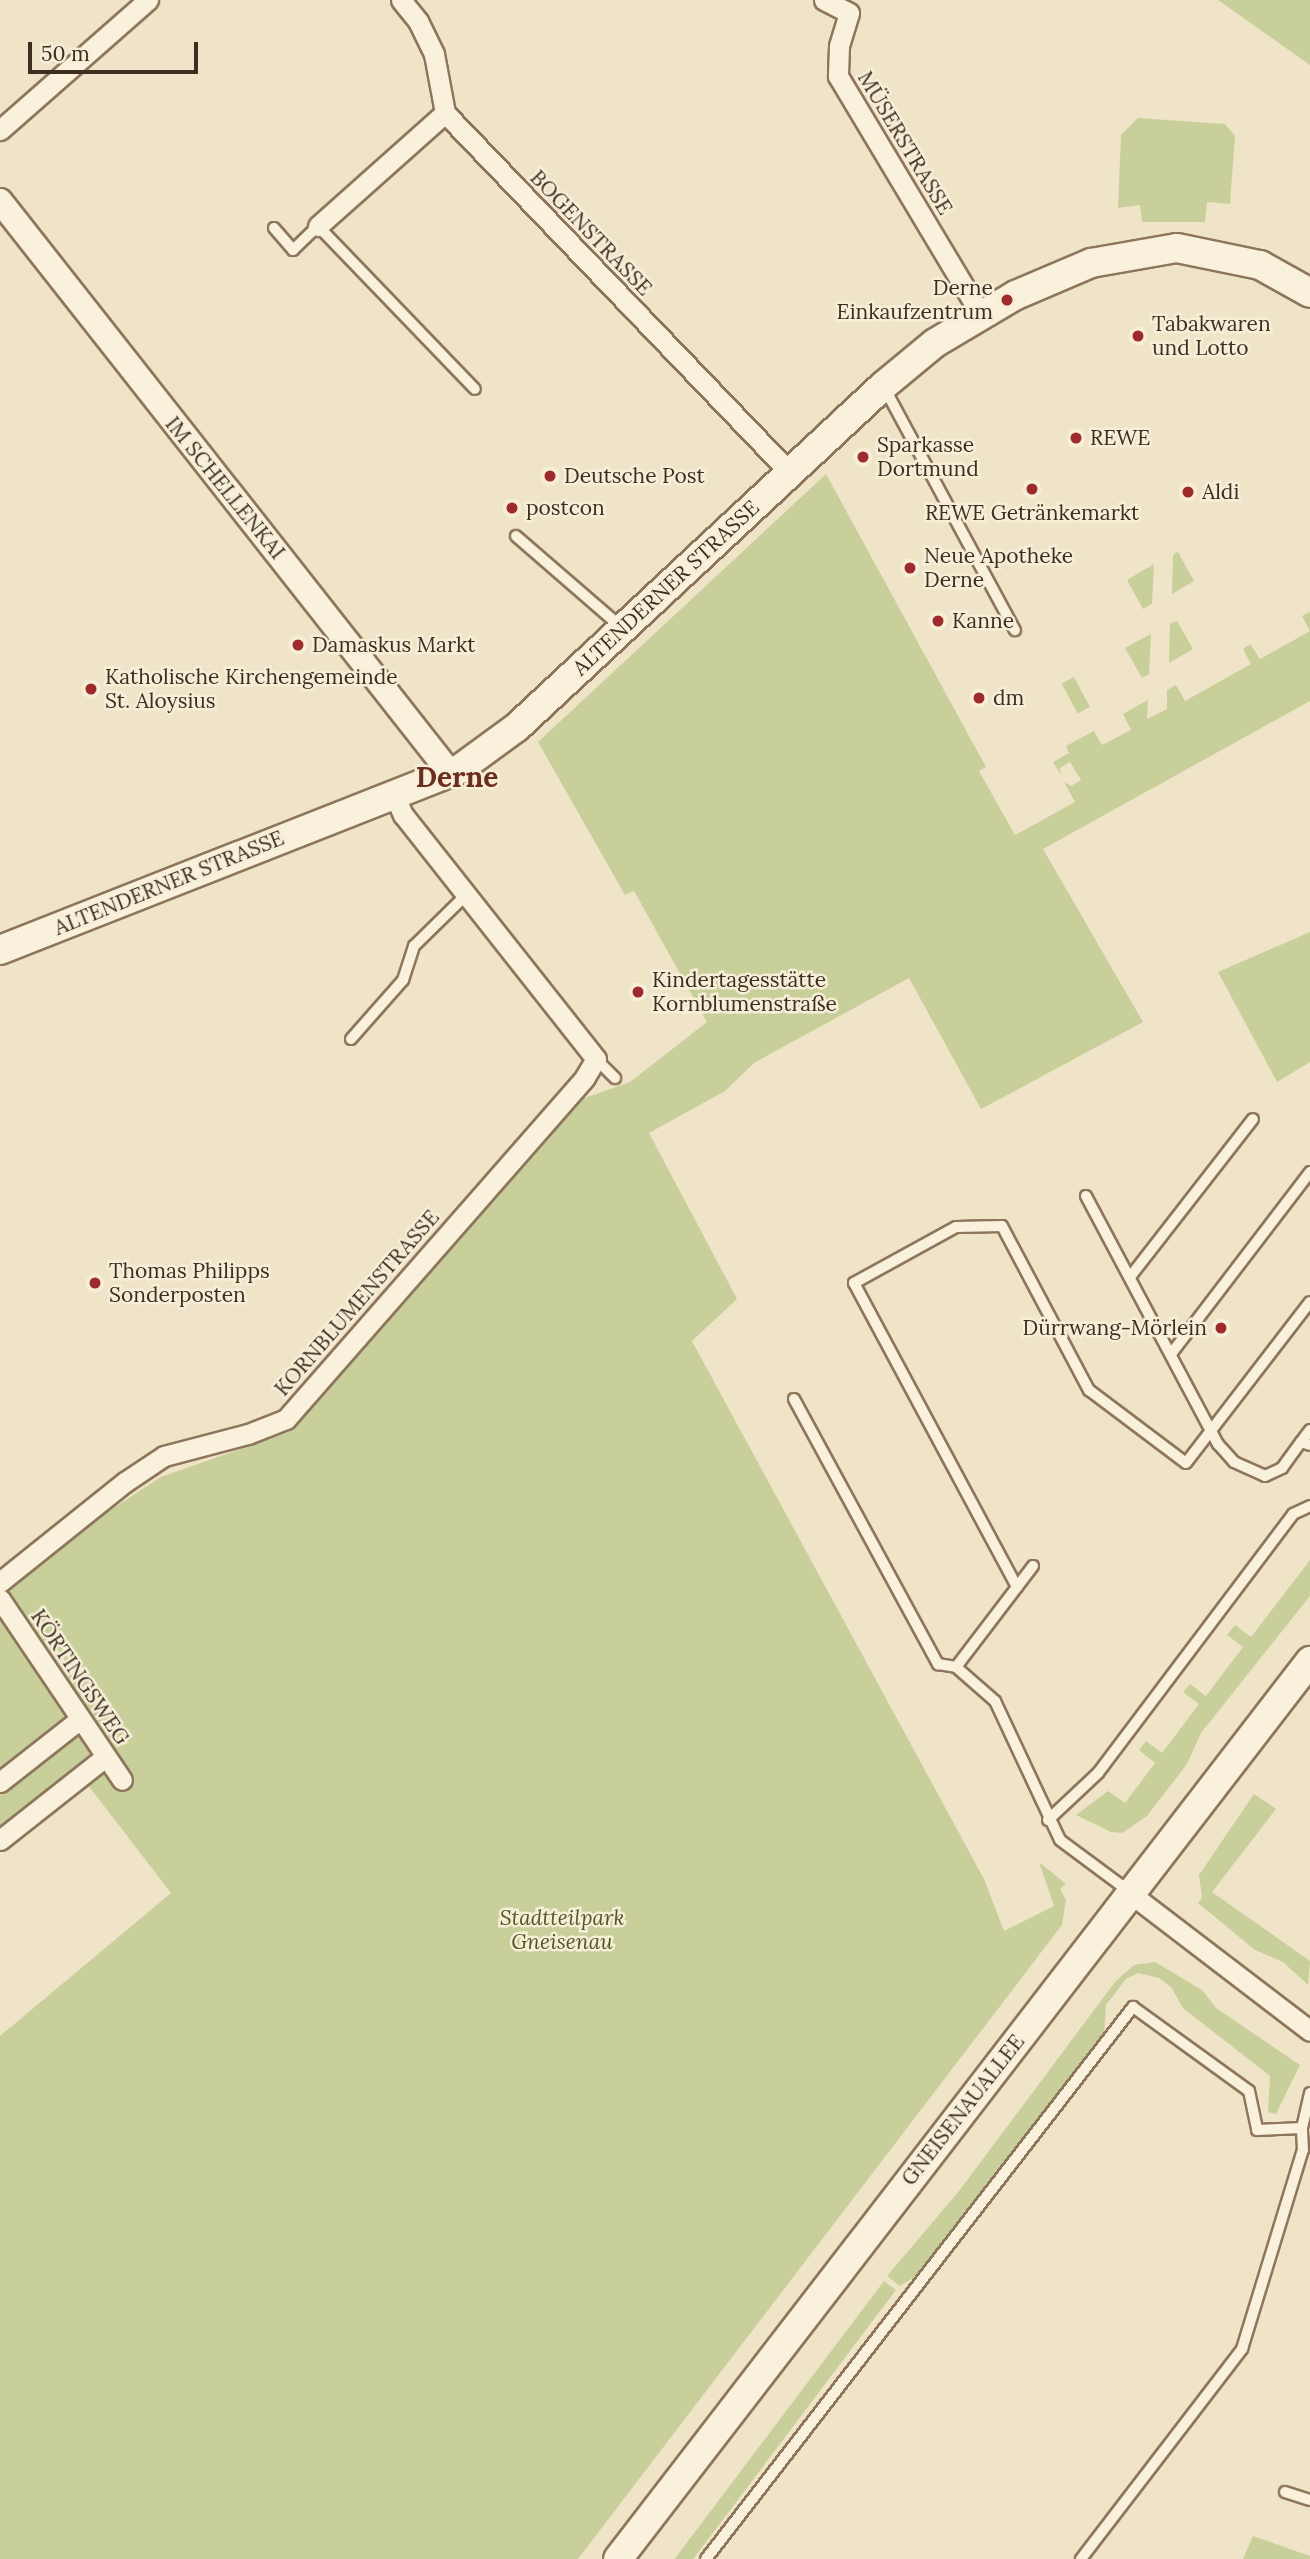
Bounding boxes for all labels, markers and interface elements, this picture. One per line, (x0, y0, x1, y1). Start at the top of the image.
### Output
scale bar (32, 28, 201, 72)
text: 50 m (41, 40, 90, 67)
street label: MÜSERSTRASSE (852, 67, 958, 219)
street label: BOGENSTRASSE (525, 165, 657, 301)
place label: Derne Einkaufzentrum (837, 275, 993, 325)
marker: Derne Einkaufzentrum (999, 292, 1015, 308)
place label: Tabakwaren und Lotto (1152, 311, 1271, 361)
marker: Tabakwaren und Lotto (1130, 328, 1146, 344)
street label: IM SCHELLENKAI (160, 412, 290, 564)
place label: REWE (1090, 425, 1150, 451)
marker: REWE (1068, 430, 1084, 446)
place label: Sparkasse Dortmund (877, 432, 979, 482)
marker: Sparkasse Dortmund (855, 449, 871, 465)
place label: Deutsche Post (564, 463, 705, 489)
marker: Deutsche Post (542, 468, 558, 484)
place label: Aldi (1202, 479, 1239, 505)
marker: REWE Getränkemarkt (1024, 481, 1040, 497)
marker: Aldi (1180, 484, 1196, 500)
place label: postcon (526, 495, 605, 521)
street label: ALTENDERNER STRASSE (568, 495, 764, 681)
marker: postcon (504, 500, 520, 516)
place label: REWE Getränkemarkt (925, 500, 1139, 526)
place label: Neue Apotheke Derne (924, 543, 1073, 593)
marker: Neue Apotheke Derne (902, 560, 918, 576)
place label: Kanne (952, 608, 1014, 634)
marker: Kanne (930, 613, 946, 629)
place label: Damaskus Markt (312, 632, 475, 658)
marker: Damaskus Markt (290, 637, 306, 653)
place label: Katholische Kirchengemeinde St. Aloysius (105, 664, 398, 714)
marker: Katholische Kirchengemeinde St. Aloysius (83, 681, 99, 697)
place label: dm (993, 685, 1024, 711)
marker: dm (971, 690, 987, 706)
district label: Derne (416, 760, 498, 794)
street label: ALTENDERNER STRASSE (50, 825, 288, 941)
place label: Kindertagesstätte Kornblumenstraße (652, 967, 837, 1017)
marker: Kindertagesstätte Kornblumenstraße (630, 984, 646, 1000)
street label: KORNBLUMENSTRASSE (269, 1205, 445, 1401)
place label: Thomas Philipps Sonderposten (109, 1258, 270, 1308)
marker: Thomas Philipps Sonderposten (87, 1275, 103, 1291)
place label: Dürrwang-Mörlein (1023, 1315, 1207, 1341)
marker: Dürrwang-Mörlein (1213, 1320, 1229, 1336)
street label: KÖRTINGSWEG (25, 1605, 135, 1749)
park label: Stadtteilpark Gneisenau (500, 1905, 624, 1955)
street label: GNEISENAUALLEE (896, 2029, 1030, 2191)

